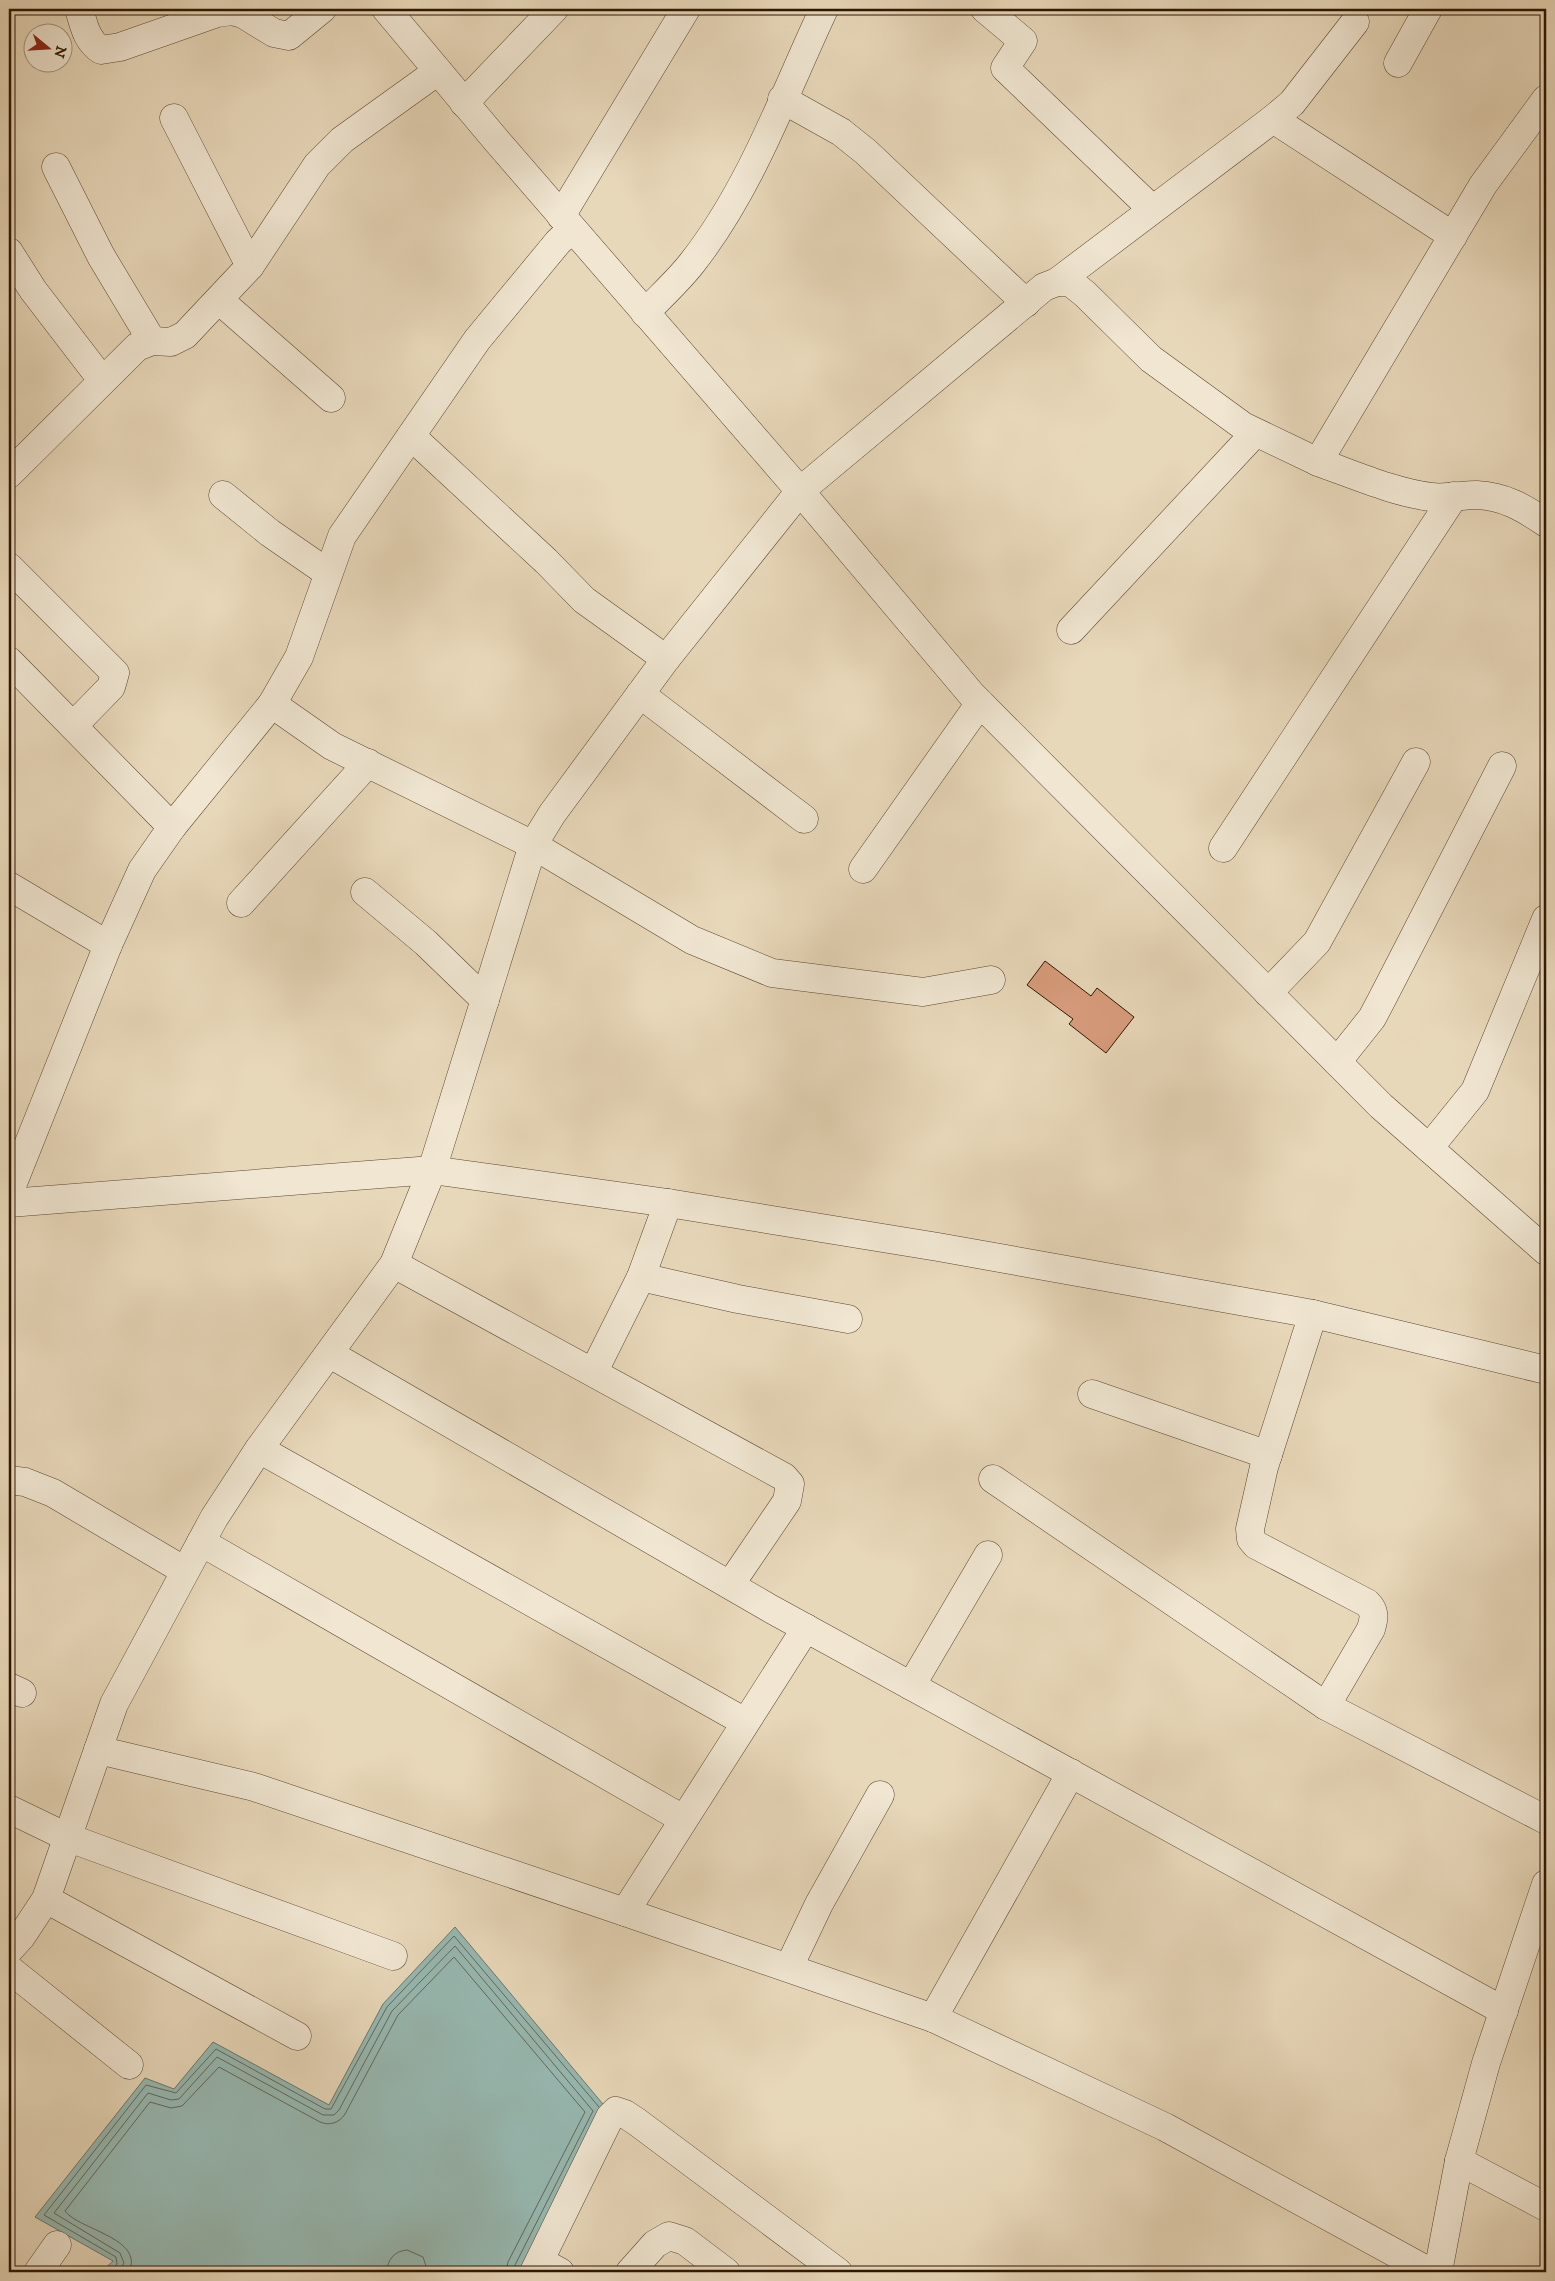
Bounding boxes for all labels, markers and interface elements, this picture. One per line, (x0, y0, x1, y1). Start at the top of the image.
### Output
north arrow (22, 22, 72, 72)
text: N (49, 43, 70, 60)

